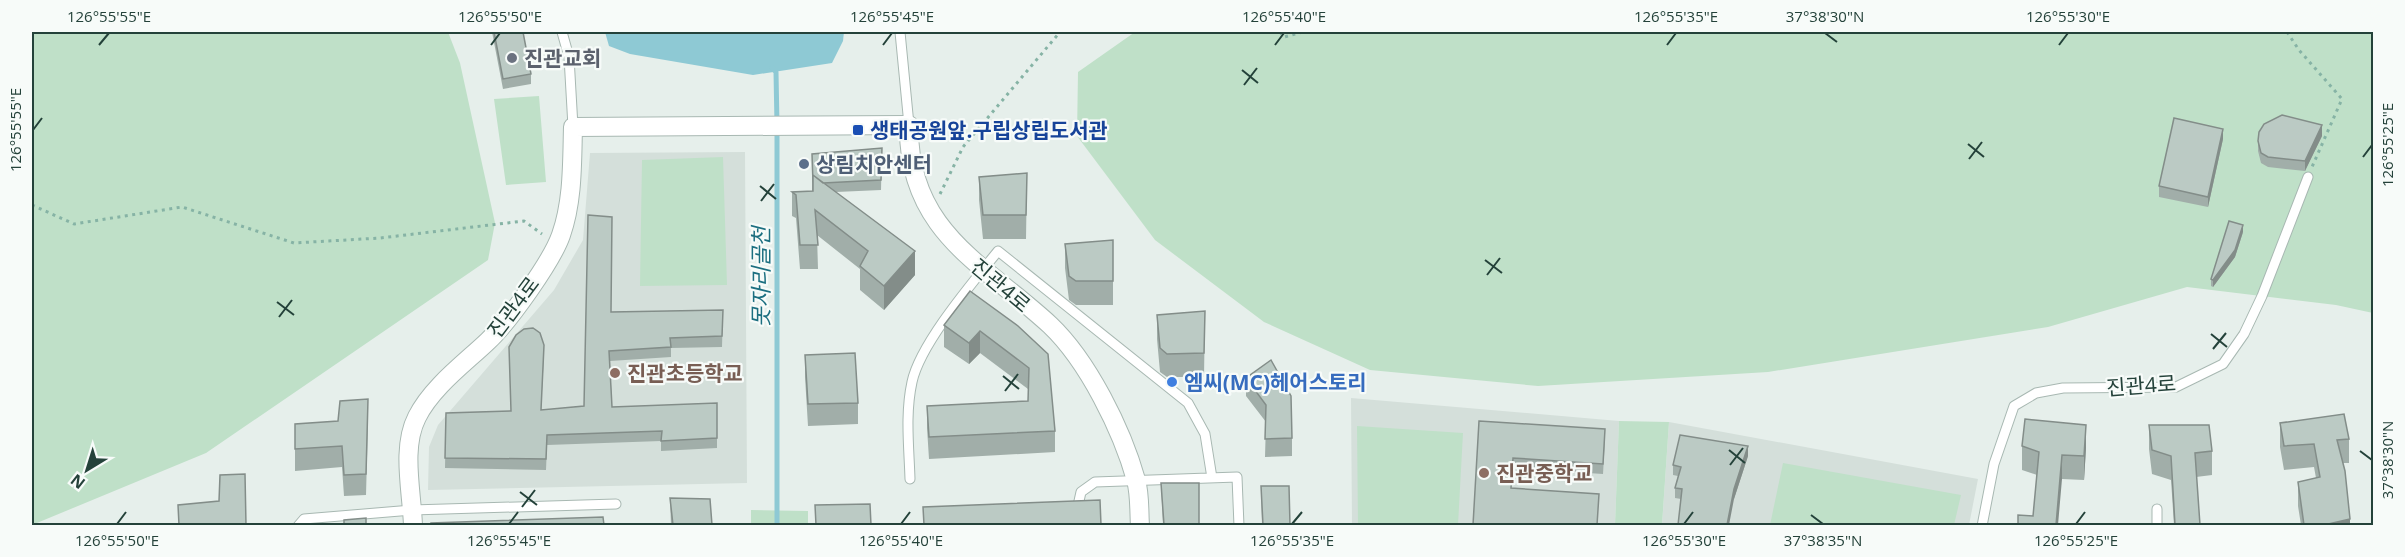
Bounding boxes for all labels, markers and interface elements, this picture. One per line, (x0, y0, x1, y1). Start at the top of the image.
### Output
text: 126°55'55"E (67, 6, 151, 26)
text: 126°55'50"E (458, 6, 542, 26)
text: 126°55'45"E (850, 6, 934, 26)
text: 126°55'40"E (1242, 6, 1326, 26)
text: 126°55'35"E (1634, 6, 1718, 26)
text: 37°38'30"N (1786, 6, 1864, 26)
text: 126°55'30"E (2026, 6, 2110, 26)
place label: 진관교회 (524, 44, 601, 72)
marker: 진관교회 (505, 51, 519, 65)
text: 126°55'55"E (5, 88, 25, 172)
text: 126°55'25"E (2377, 103, 2397, 187)
place label: 생태공원앞.구립상립도서관 (870, 116, 1108, 144)
marker: 생태공원앞.구립상립도서관 (851, 123, 865, 137)
place label: 상림치안센터 (816, 150, 932, 178)
marker: 상림치안센터 (797, 157, 811, 171)
water label: 못자리골천 (745, 224, 775, 328)
street label: 진관4로 (965, 252, 1037, 318)
street label: 진관4로 (481, 271, 545, 343)
place label: 진관초등학교 (627, 359, 743, 387)
marker: 진관초등학교 (608, 366, 622, 380)
place label: 엠씨(MC)헤어스토리 (1184, 368, 1367, 396)
street label: 진관4로 (2105, 369, 2177, 401)
marker: 엠씨(MC)헤어스토리 (1165, 375, 1179, 389)
text: 37°38'30"N (2377, 421, 2397, 499)
north arrow (57, 440, 117, 500)
place label: 진관중학교 (1496, 459, 1593, 487)
marker: 진관중학교 (1477, 466, 1491, 480)
text: N (66, 469, 90, 494)
text: 126°55'50"E (75, 530, 159, 550)
text: 126°55'45"E (467, 530, 551, 550)
text: 126°55'40"E (859, 530, 943, 550)
text: 126°55'35"E (1250, 530, 1334, 550)
text: 126°55'30"E (1642, 530, 1726, 550)
text: 37°38'35"N (1784, 530, 1862, 550)
text: 126°55'25"E (2034, 530, 2118, 550)

